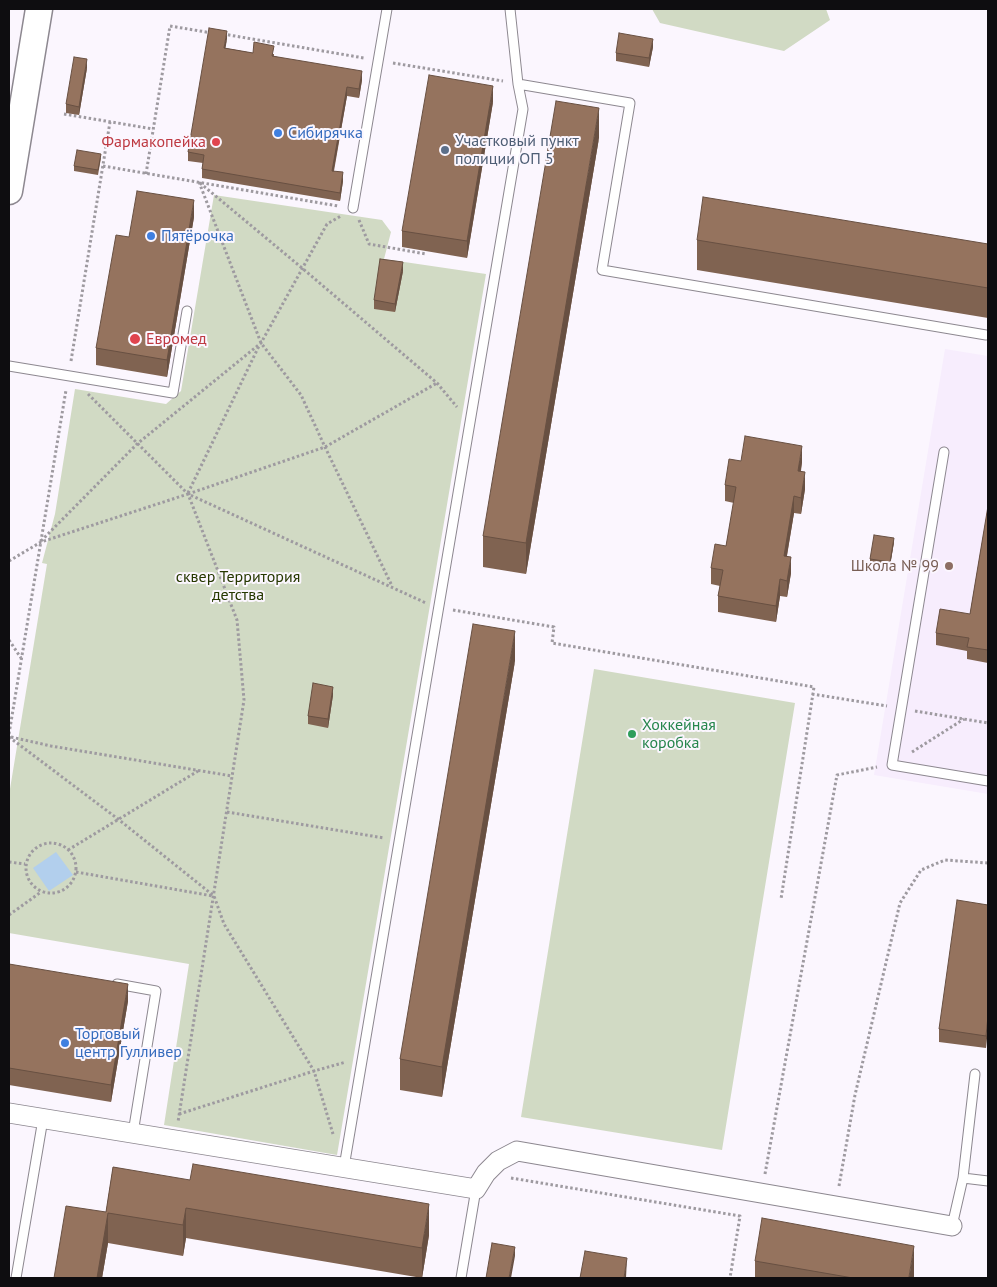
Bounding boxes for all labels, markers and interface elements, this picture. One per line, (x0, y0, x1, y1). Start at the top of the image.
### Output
place label: Сибирячка (288, 123, 363, 143)
marker: Сибирячка (272, 127, 284, 139)
place label: Участковый пункт полиции ОП 5 (455, 131, 579, 169)
place label: Фармакопейка (102, 132, 206, 152)
marker: Фармакопейка (210, 136, 222, 148)
marker: Участковый пункт полиции ОП 5 (439, 144, 451, 156)
place label: Пятёрочка (161, 226, 234, 246)
marker: Пятёрочка (145, 230, 157, 242)
place label: Евромед (146, 329, 207, 349)
marker: Евромед (128, 332, 142, 346)
place label: Школа № 99 (851, 556, 939, 576)
marker: Школа № 99 (943, 560, 955, 572)
park label: сквер Территория детства (176, 567, 300, 605)
place label: Хоккейная коробка (642, 715, 716, 753)
marker: Хоккейная коробка (626, 728, 638, 740)
place label: Торговый центр Гулливер (75, 1024, 182, 1062)
marker: Торговый центр Гулливер (59, 1037, 71, 1049)

